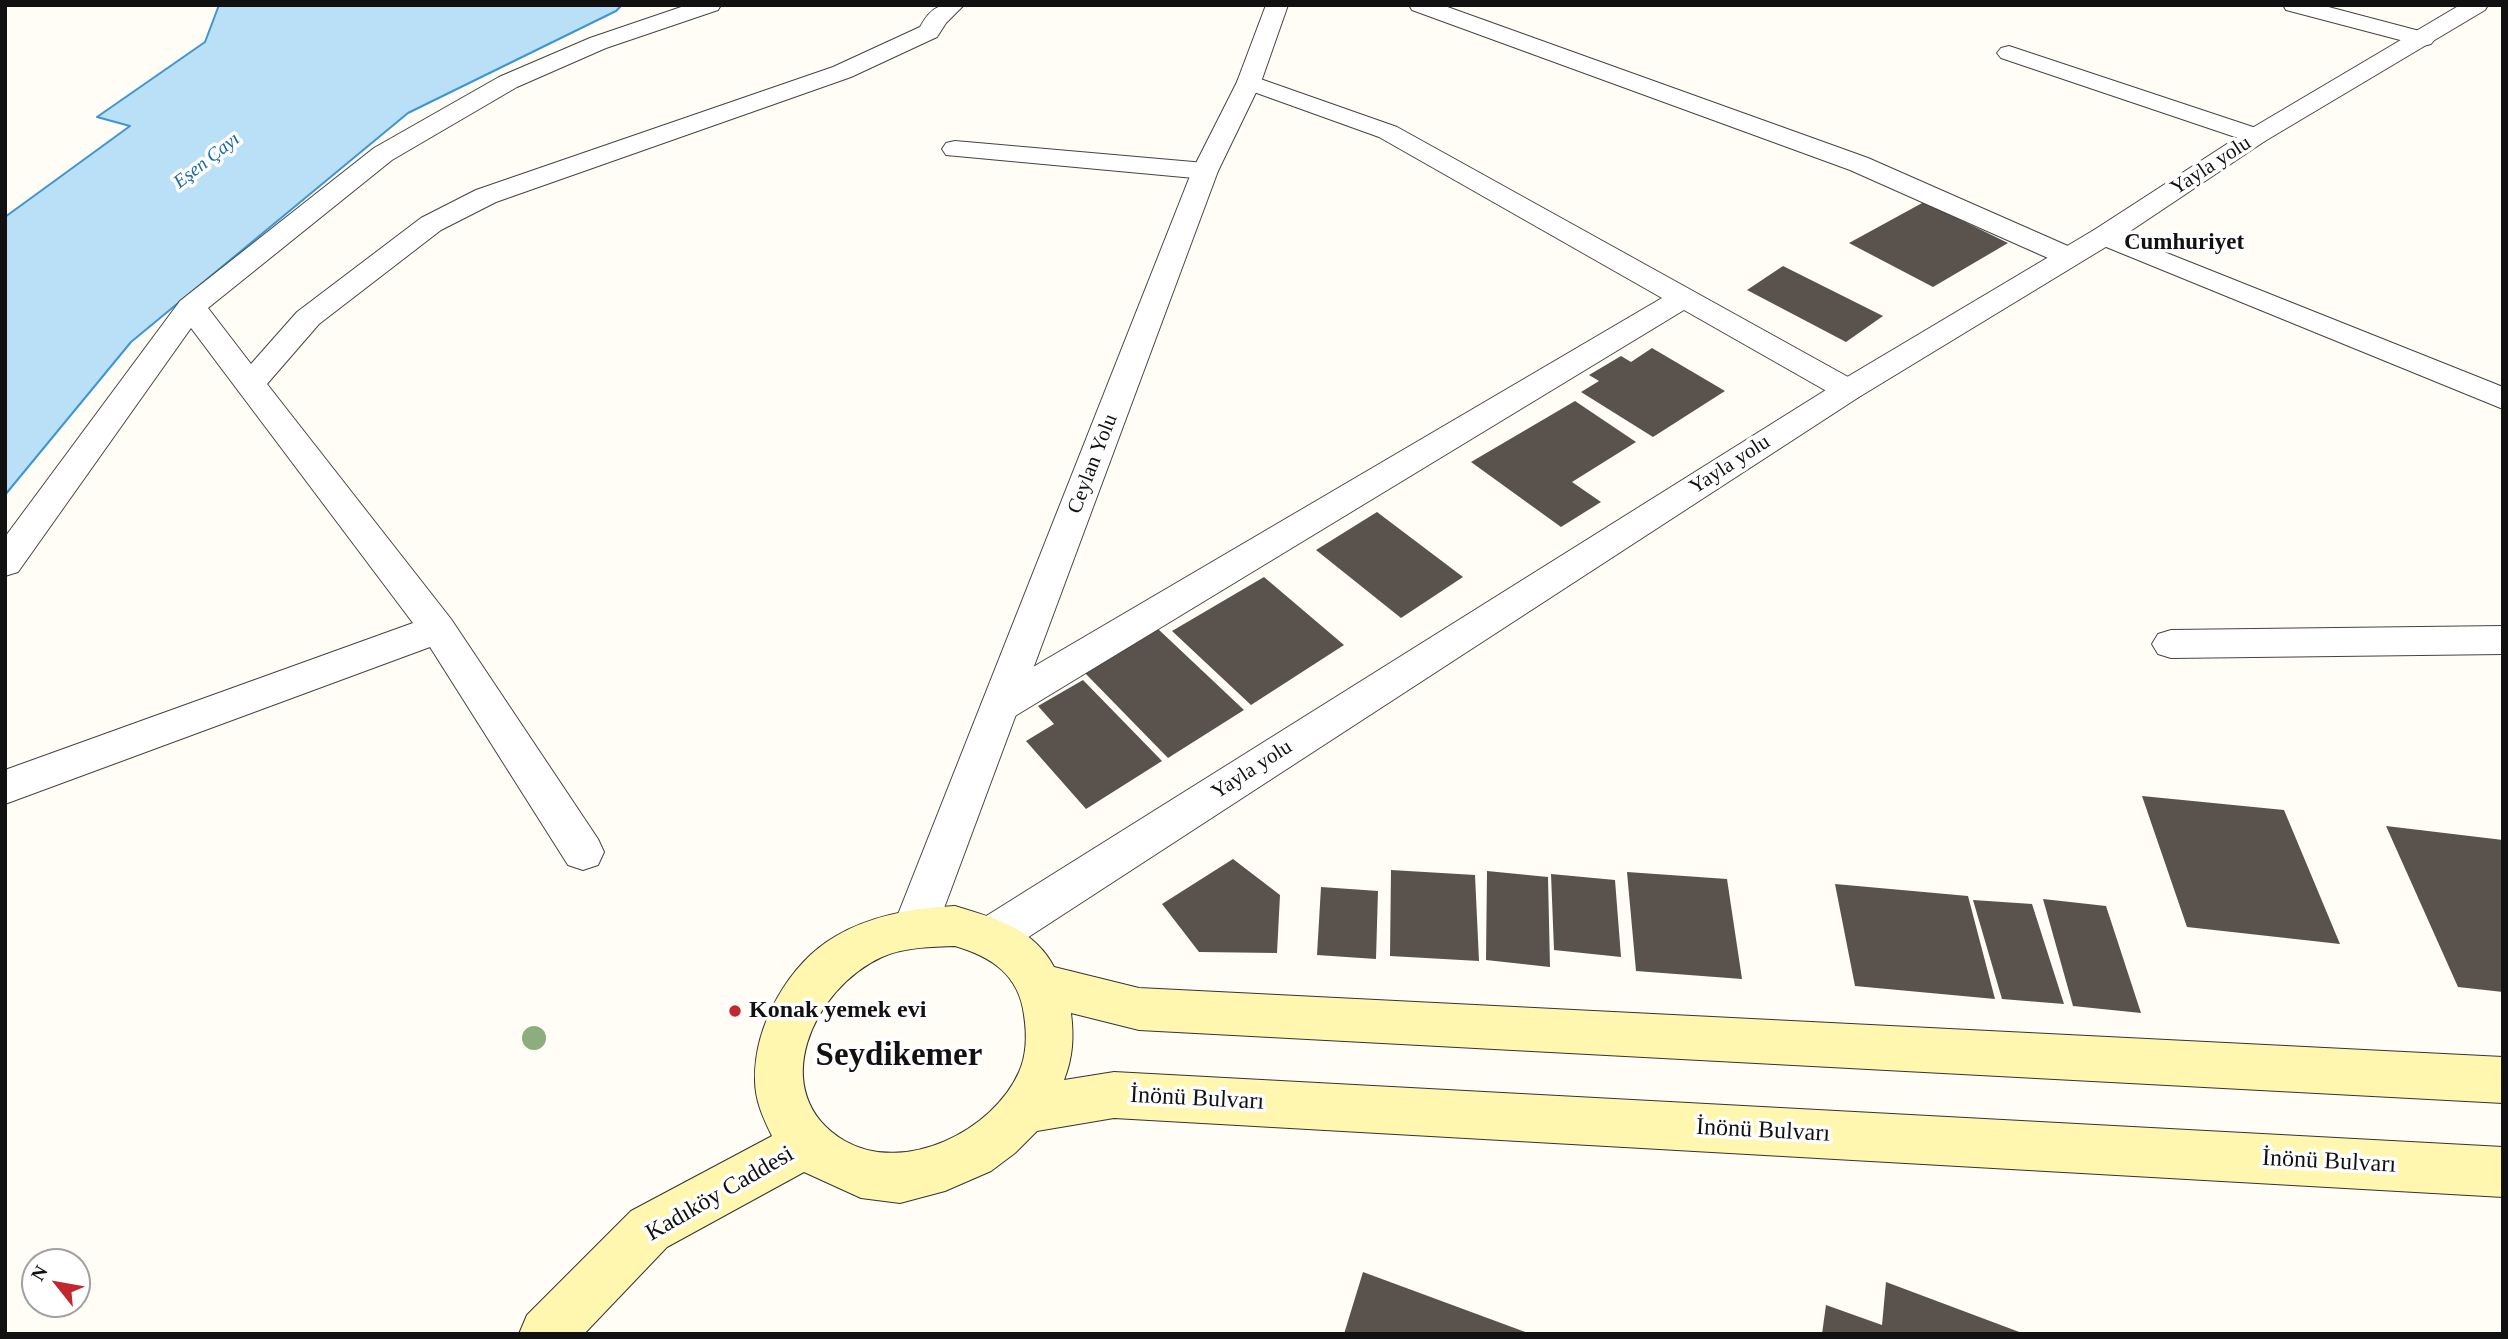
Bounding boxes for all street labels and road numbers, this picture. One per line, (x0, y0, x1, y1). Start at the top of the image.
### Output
street label: Yayla yolu (2166, 131, 2256, 201)
street label: Ceylan Yolu (1062, 411, 1124, 517)
street label: Yayla yolu (1685, 430, 1775, 500)
street label: Yayla yolu (1207, 735, 1297, 805)
street label: İnönü Bulvarı (1129, 1081, 1265, 1117)
street label: İnönü Bulvarı (1695, 1113, 1831, 1149)
street label: Kadıköy Caddesi (641, 1140, 799, 1248)
street label: İnönü Bulvarı (2261, 1144, 2397, 1180)

